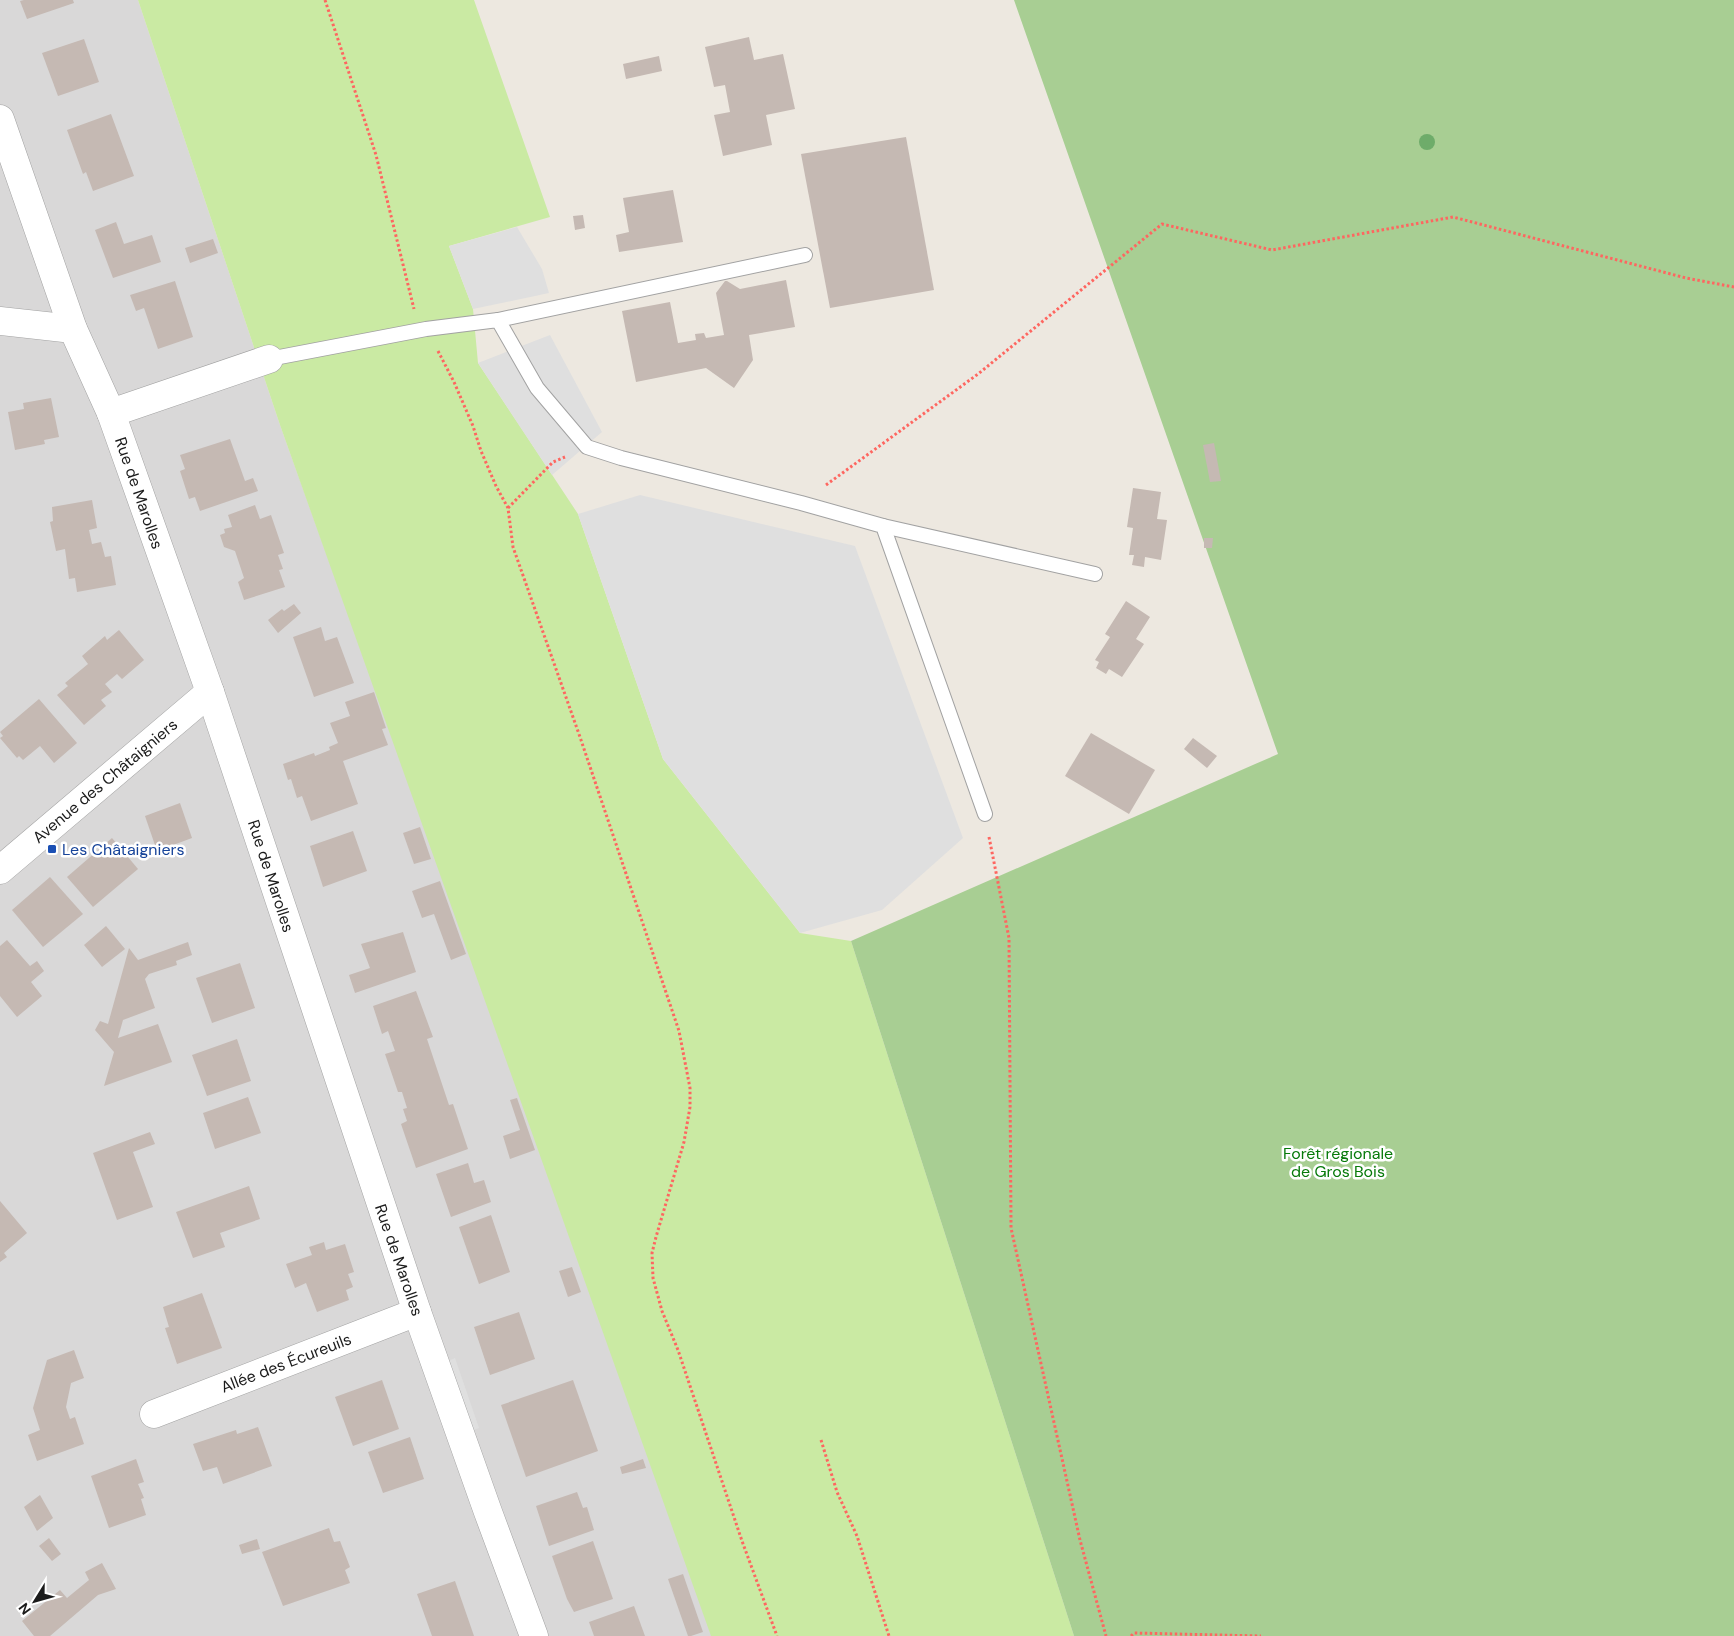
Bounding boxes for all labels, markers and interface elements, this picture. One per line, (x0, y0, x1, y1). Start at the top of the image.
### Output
street label: Rue de Marolles (110, 434, 168, 552)
street label: Avenue des Châtaigniers (28, 714, 182, 848)
street label: Rue de Marolles (243, 817, 299, 935)
place label: Les Châtaigniers (62, 839, 184, 860)
marker: Les Châtaigniers (46, 843, 58, 855)
park label: Forêt régionale de Gros Bois (1283, 1143, 1393, 1182)
street label: Rue de Marolles (370, 1201, 428, 1319)
street label: Allée des Écureuils (218, 1328, 354, 1398)
north arrow (10, 1576, 60, 1626)
text: N (14, 1599, 35, 1618)

